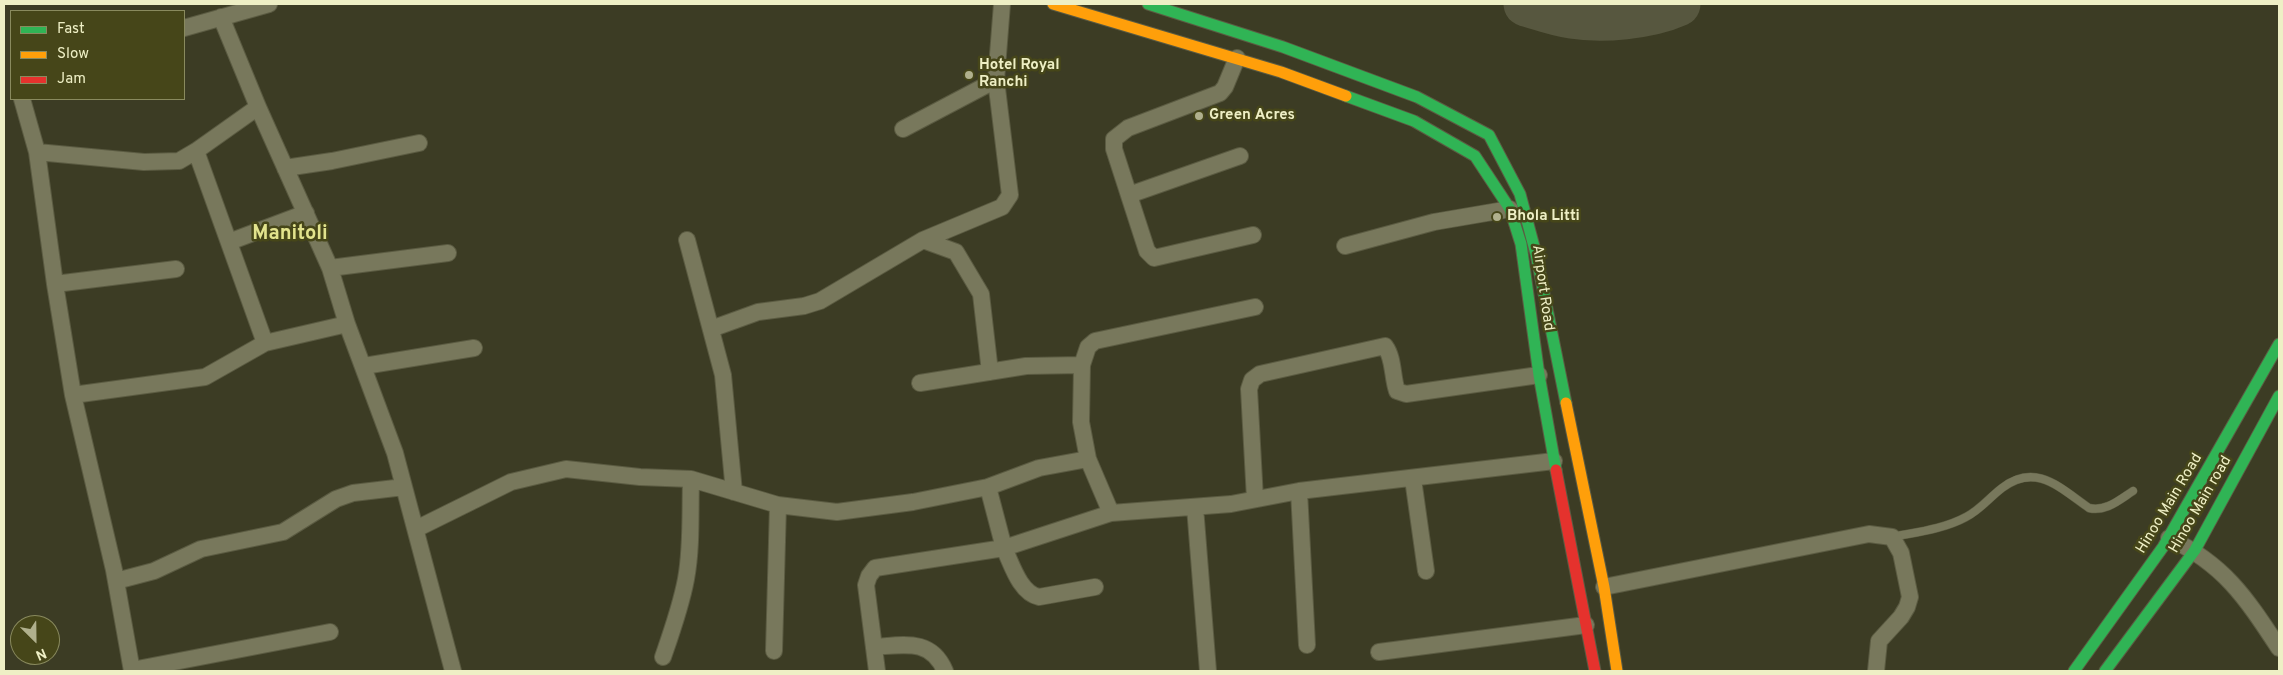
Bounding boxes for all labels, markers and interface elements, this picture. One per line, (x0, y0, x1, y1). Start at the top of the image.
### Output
legend (10, 10, 185, 100)
text: Fast (57, 20, 85, 39)
text: Slow (57, 45, 89, 64)
place label: Hotel Royal Ranchi (979, 57, 1060, 92)
marker: Hotel Royal Ranchi (963, 69, 975, 81)
text: Jam (57, 70, 86, 89)
place label: Green Acres (1209, 107, 1295, 125)
marker: Green Acres (1193, 110, 1205, 122)
place label: Bhola Litti (1507, 208, 1580, 226)
marker: Bhola Litti (1491, 211, 1503, 223)
district label: Manitoli (252, 223, 328, 247)
street label: Airport Road (1527, 244, 1557, 332)
street label: Hinoo Main Road (2133, 451, 2207, 557)
street label: Hinoo Main road (2166, 453, 2236, 557)
north arrow (10, 615, 60, 665)
text: N (33, 644, 49, 663)

